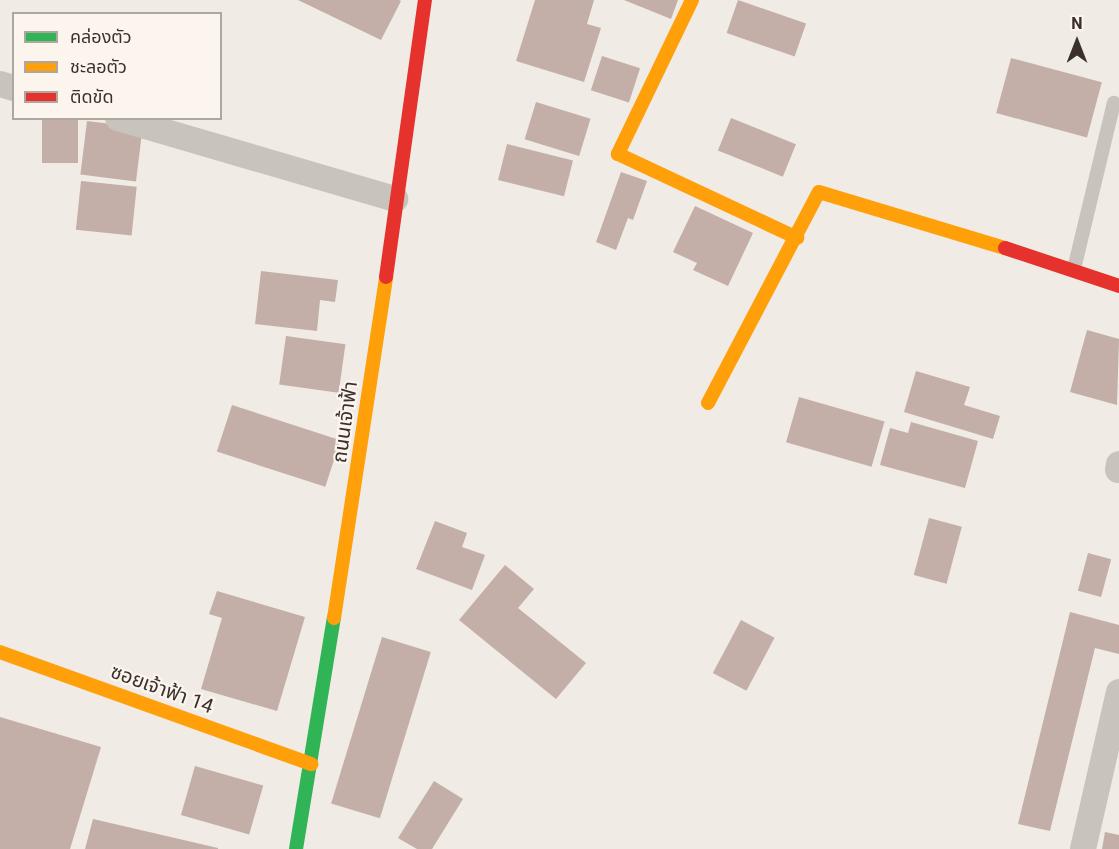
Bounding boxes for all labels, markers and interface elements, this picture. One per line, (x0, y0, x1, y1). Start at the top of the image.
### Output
legend (12, 12, 222, 120)
north arrow (1047, 12, 1107, 72)
text: N (1071, 14, 1083, 33)
text: คล่องตัว (70, 26, 132, 47)
text: ชะลอตัว (70, 56, 127, 77)
text: ติดขัด (70, 86, 113, 107)
street label: ถนนเจ้าฟ้า (327, 380, 363, 464)
street label: ซอยเจ้าฟ้า 14 (107, 659, 217, 719)

